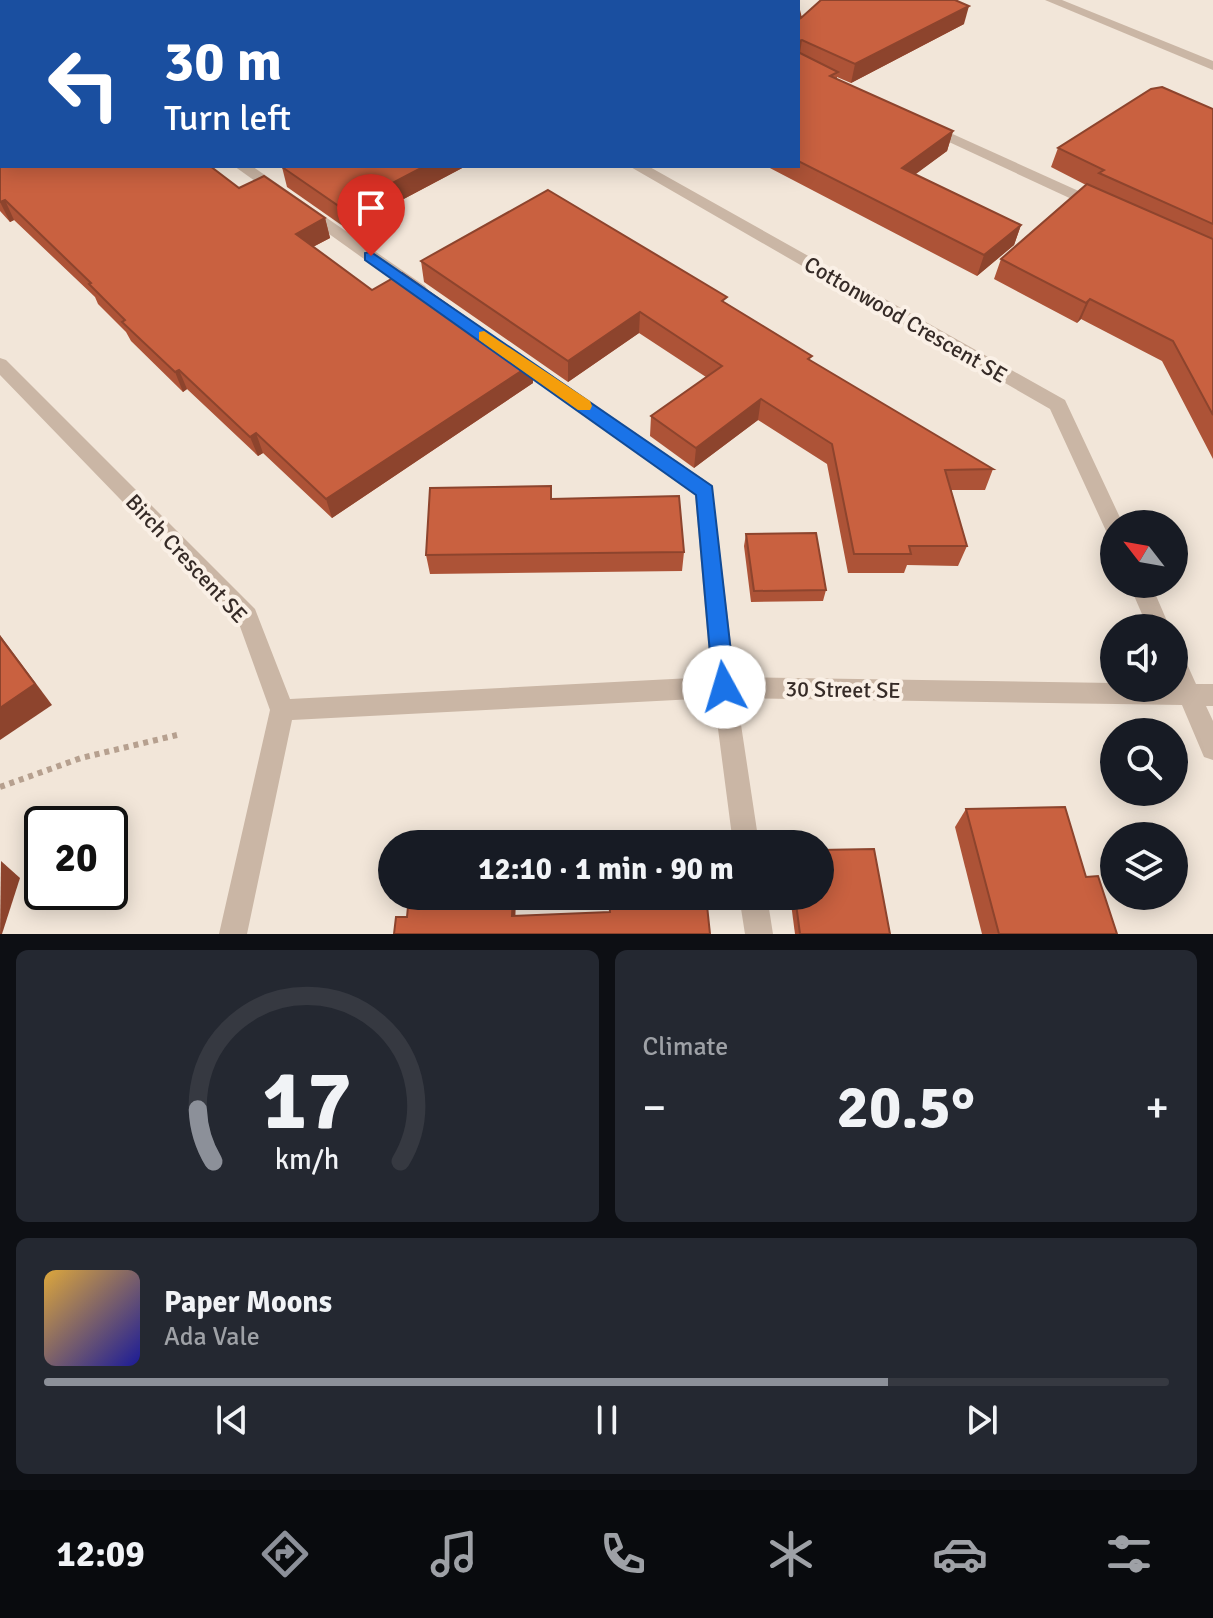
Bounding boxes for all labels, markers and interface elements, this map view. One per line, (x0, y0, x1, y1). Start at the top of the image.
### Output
text: 30 m (164, 27, 282, 96)
icon: left (32, 32, 136, 136)
text: Turn left (164, 96, 291, 141)
pin (337, 174, 405, 256)
icon: arrive (349, 186, 393, 230)
street label: Cottonwood Crescent SE (800, 250, 1012, 389)
street label: Birch Crescent SE (120, 488, 253, 628)
north arrow (1100, 510, 1188, 598)
map controls (1100, 510, 1188, 910)
button: sound (1100, 614, 1188, 702)
position arrow (682, 645, 766, 729)
street label: 30 Street SE (785, 675, 901, 704)
button: search (1100, 718, 1188, 806)
speed limit sign: 20 (24, 806, 128, 910)
button: layers (1100, 822, 1188, 910)
text: 12:10 · 1 min · 90 m (478, 851, 734, 888)
text: Climate (643, 1031, 728, 1063)
text: 17 (262, 1050, 352, 1152)
text: 20.5° (837, 1071, 975, 1145)
text: − (643, 1081, 666, 1135)
text: + (1145, 1081, 1169, 1135)
text: km/h (275, 1142, 340, 1177)
text: Paper Moons (164, 1284, 332, 1321)
text: Ada Vale (164, 1321, 260, 1353)
icon: previous (210, 1398, 254, 1442)
icon: pause (585, 1398, 629, 1442)
icon: next (960, 1398, 1004, 1442)
icon: directions (257, 1526, 313, 1582)
icon: music (426, 1526, 482, 1582)
icon: phone (595, 1526, 651, 1582)
icon: climate (763, 1526, 819, 1582)
icon: car (932, 1526, 988, 1582)
icon: filters (1101, 1526, 1157, 1582)
text: 12:09 (56, 1532, 145, 1577)

